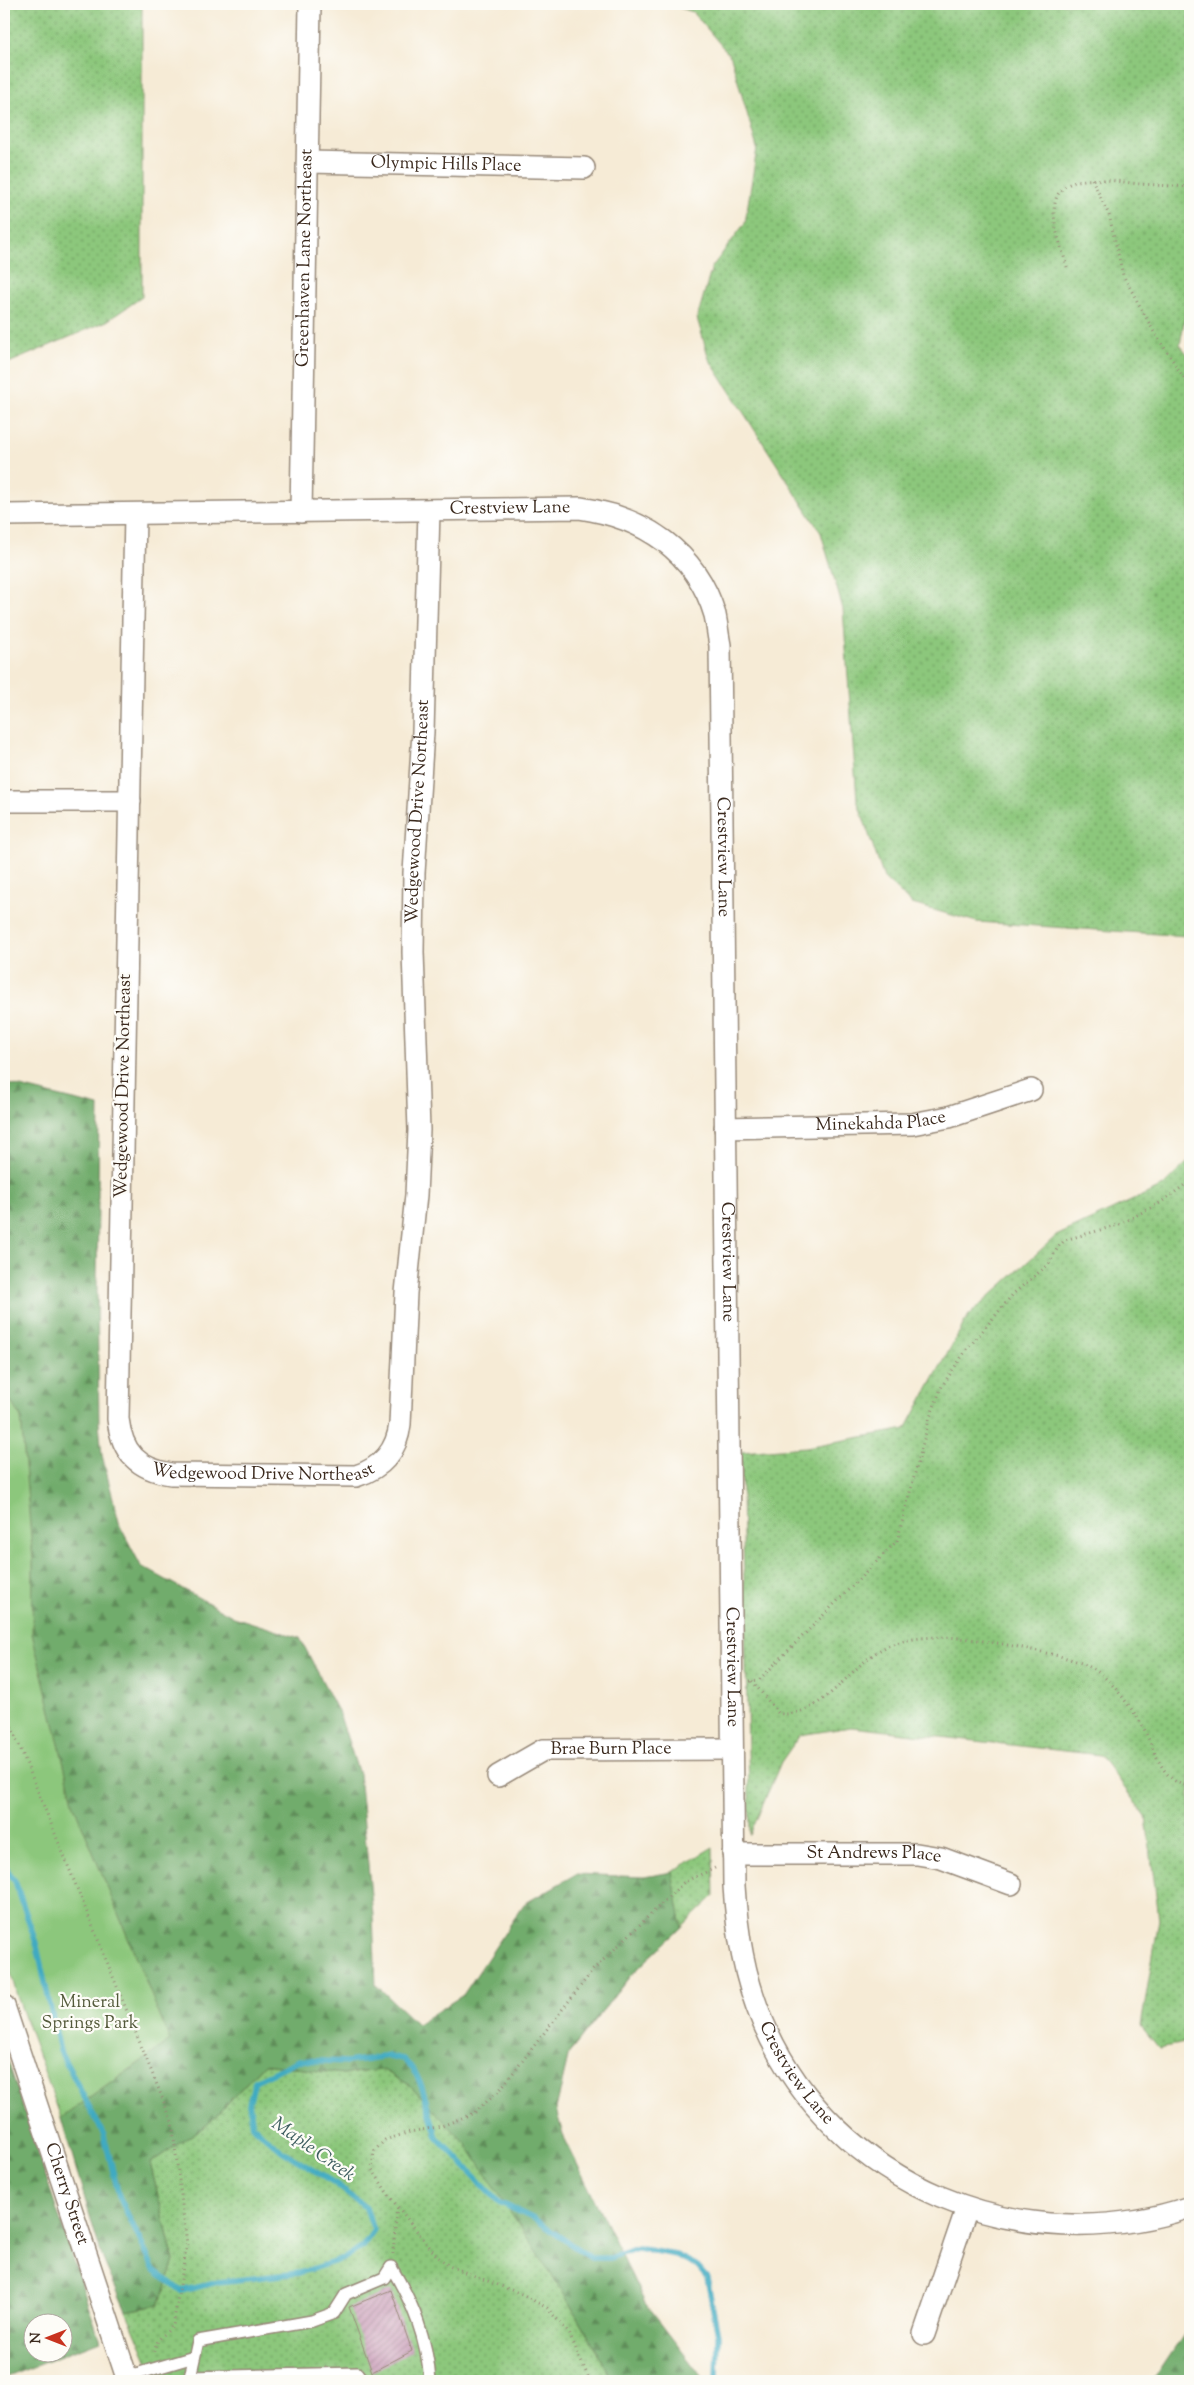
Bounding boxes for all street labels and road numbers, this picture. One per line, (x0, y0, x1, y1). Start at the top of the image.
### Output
street label: Greenhaven Lane Northeast (291, 149, 320, 367)
street label: Olympic Hills Place (370, 150, 522, 180)
street label: Crestview Lane (450, 495, 570, 523)
street label: Wedgewood Drive Northeast (400, 699, 437, 924)
street label: Crestview Lane (709, 797, 736, 917)
street label: Wedgewood Drive Northeast (109, 974, 139, 1198)
street label: Minekahda Place (815, 1105, 948, 1139)
street label: Crestview Lane (713, 1201, 741, 1322)
street label: Wedgewood Drive Northeast (148, 1457, 380, 1489)
street label: Crestview Lane (718, 1606, 745, 1727)
street label: Brae Burn Place (550, 1736, 672, 1763)
street label: St Andrews Place (807, 1841, 943, 1871)
street label: Crestview Lane (751, 2017, 840, 2131)
street label: Cherry Street (37, 2140, 95, 2248)

